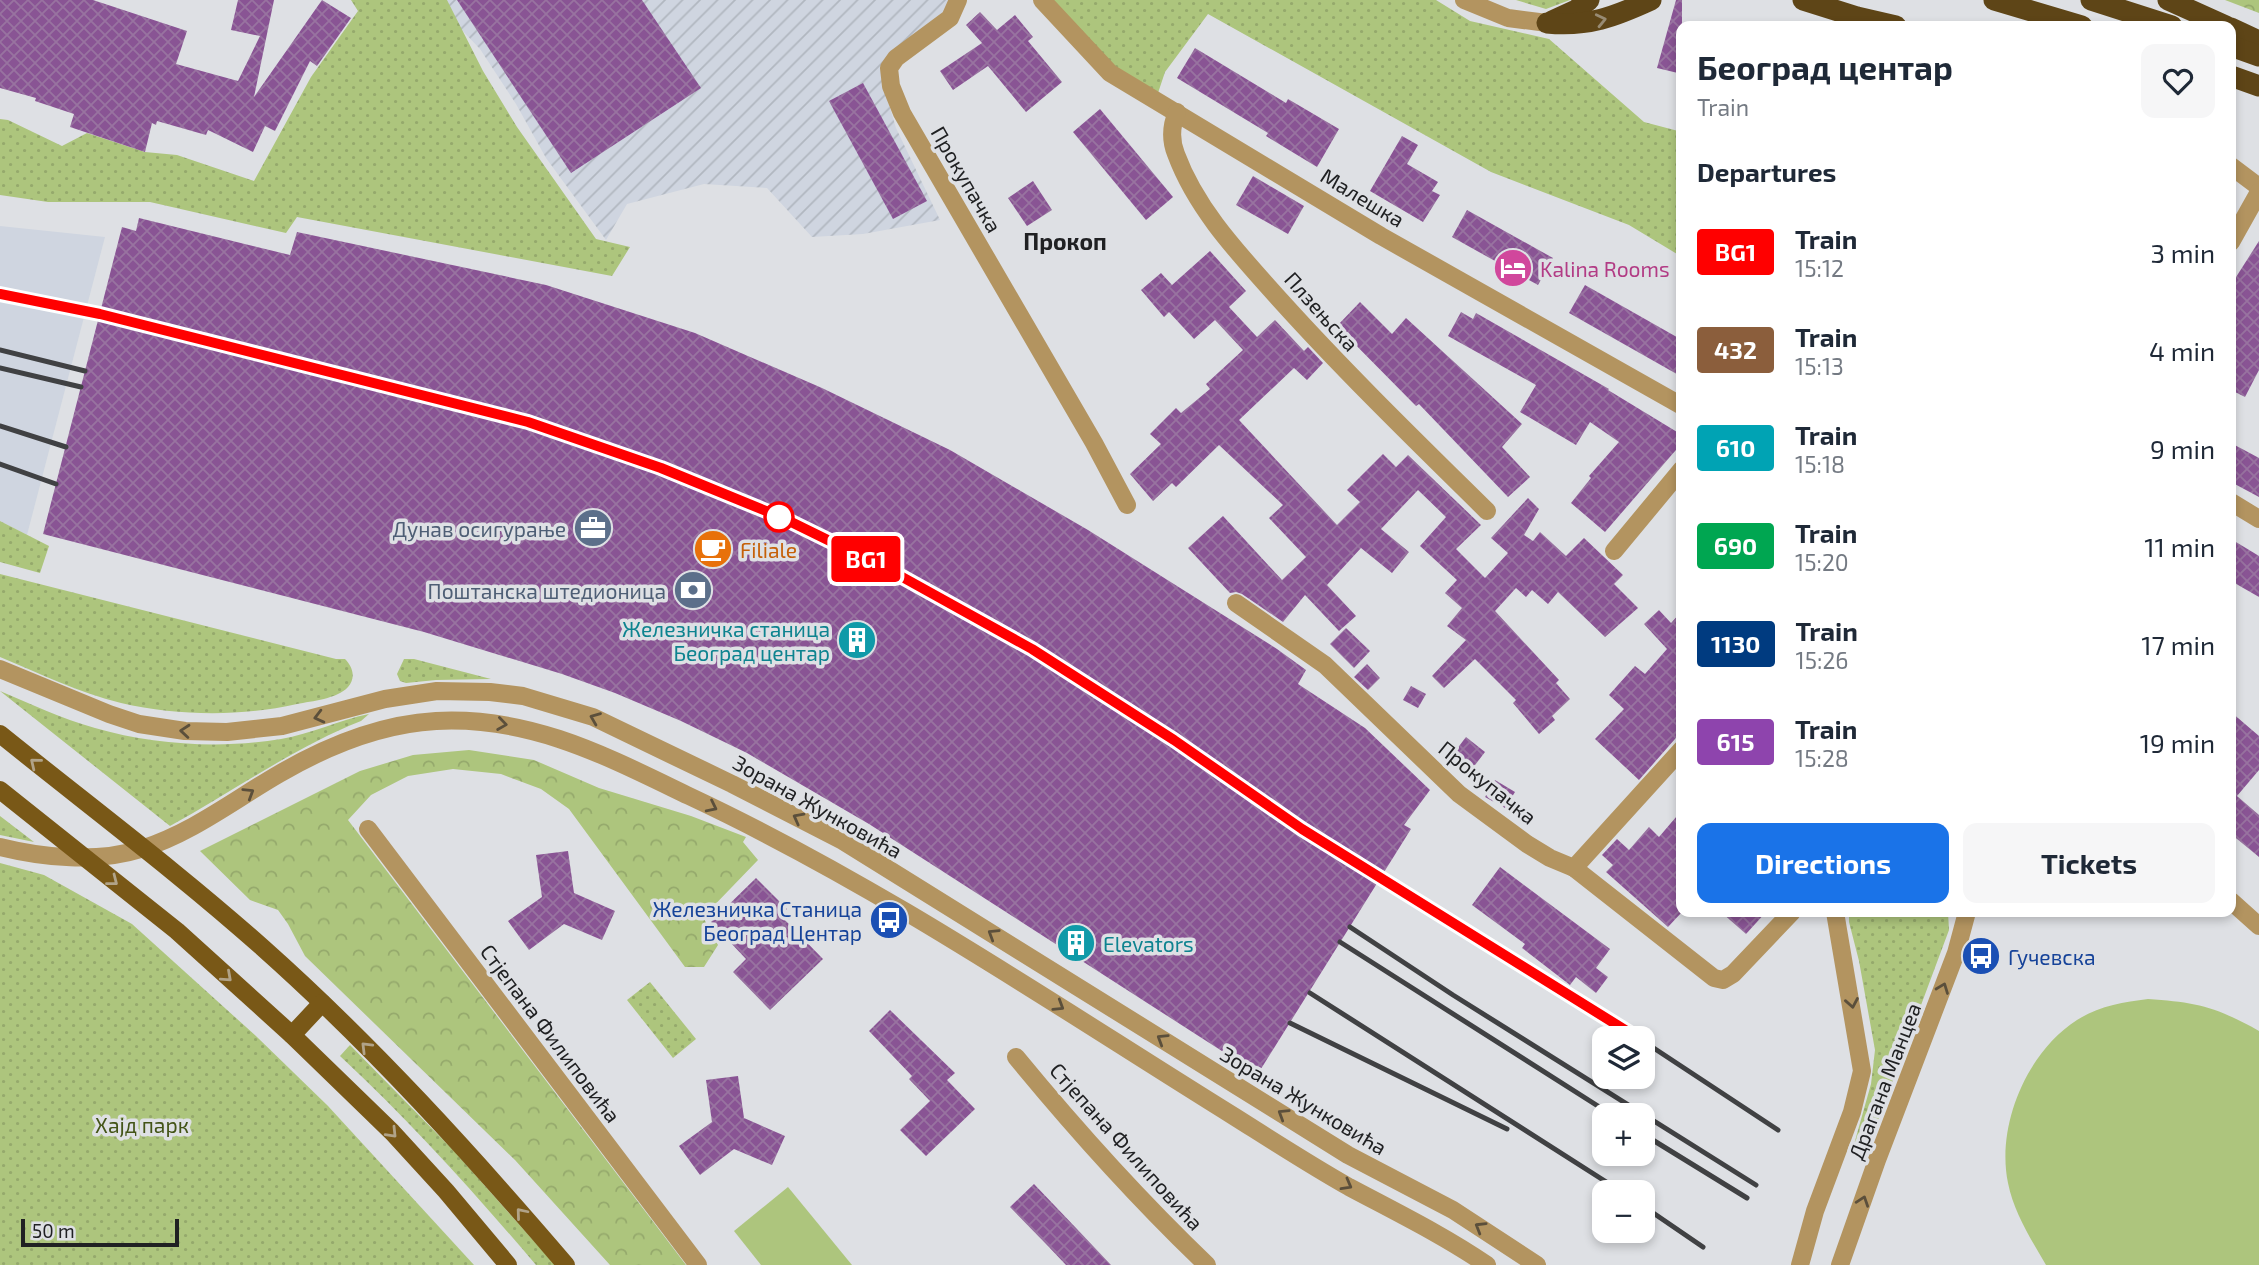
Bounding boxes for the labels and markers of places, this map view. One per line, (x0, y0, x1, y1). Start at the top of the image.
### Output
hotel icon: Kalina Rooms (1492, 247, 1534, 289)
place label: Kalina Rooms (1540, 256, 1670, 281)
unlabelled marker (764, 502, 794, 532)
office icon: Дунав осигурање (572, 507, 614, 549)
place label: Дунав осигурање (393, 516, 566, 542)
cafe icon: Filiale (692, 528, 734, 570)
place label: Filiale (740, 537, 797, 562)
bank icon: Поштанска штедионица (672, 569, 714, 611)
place label: Поштанска штедионица (428, 578, 666, 603)
place label: Железничка станица Београд центар (622, 616, 830, 665)
building icon: Железничка станица Београд центар (836, 619, 878, 661)
place label: Железничка Станица Београд Центар (652, 896, 862, 945)
bus stop icon: Железничка Станица Београд Центар (868, 899, 910, 941)
building icon: Elevators (1055, 922, 1097, 964)
place label: Elevators (1103, 931, 1194, 956)
bus stop icon: Гучевска (1960, 935, 2002, 977)
place label: Гучевска (2008, 944, 2096, 970)

